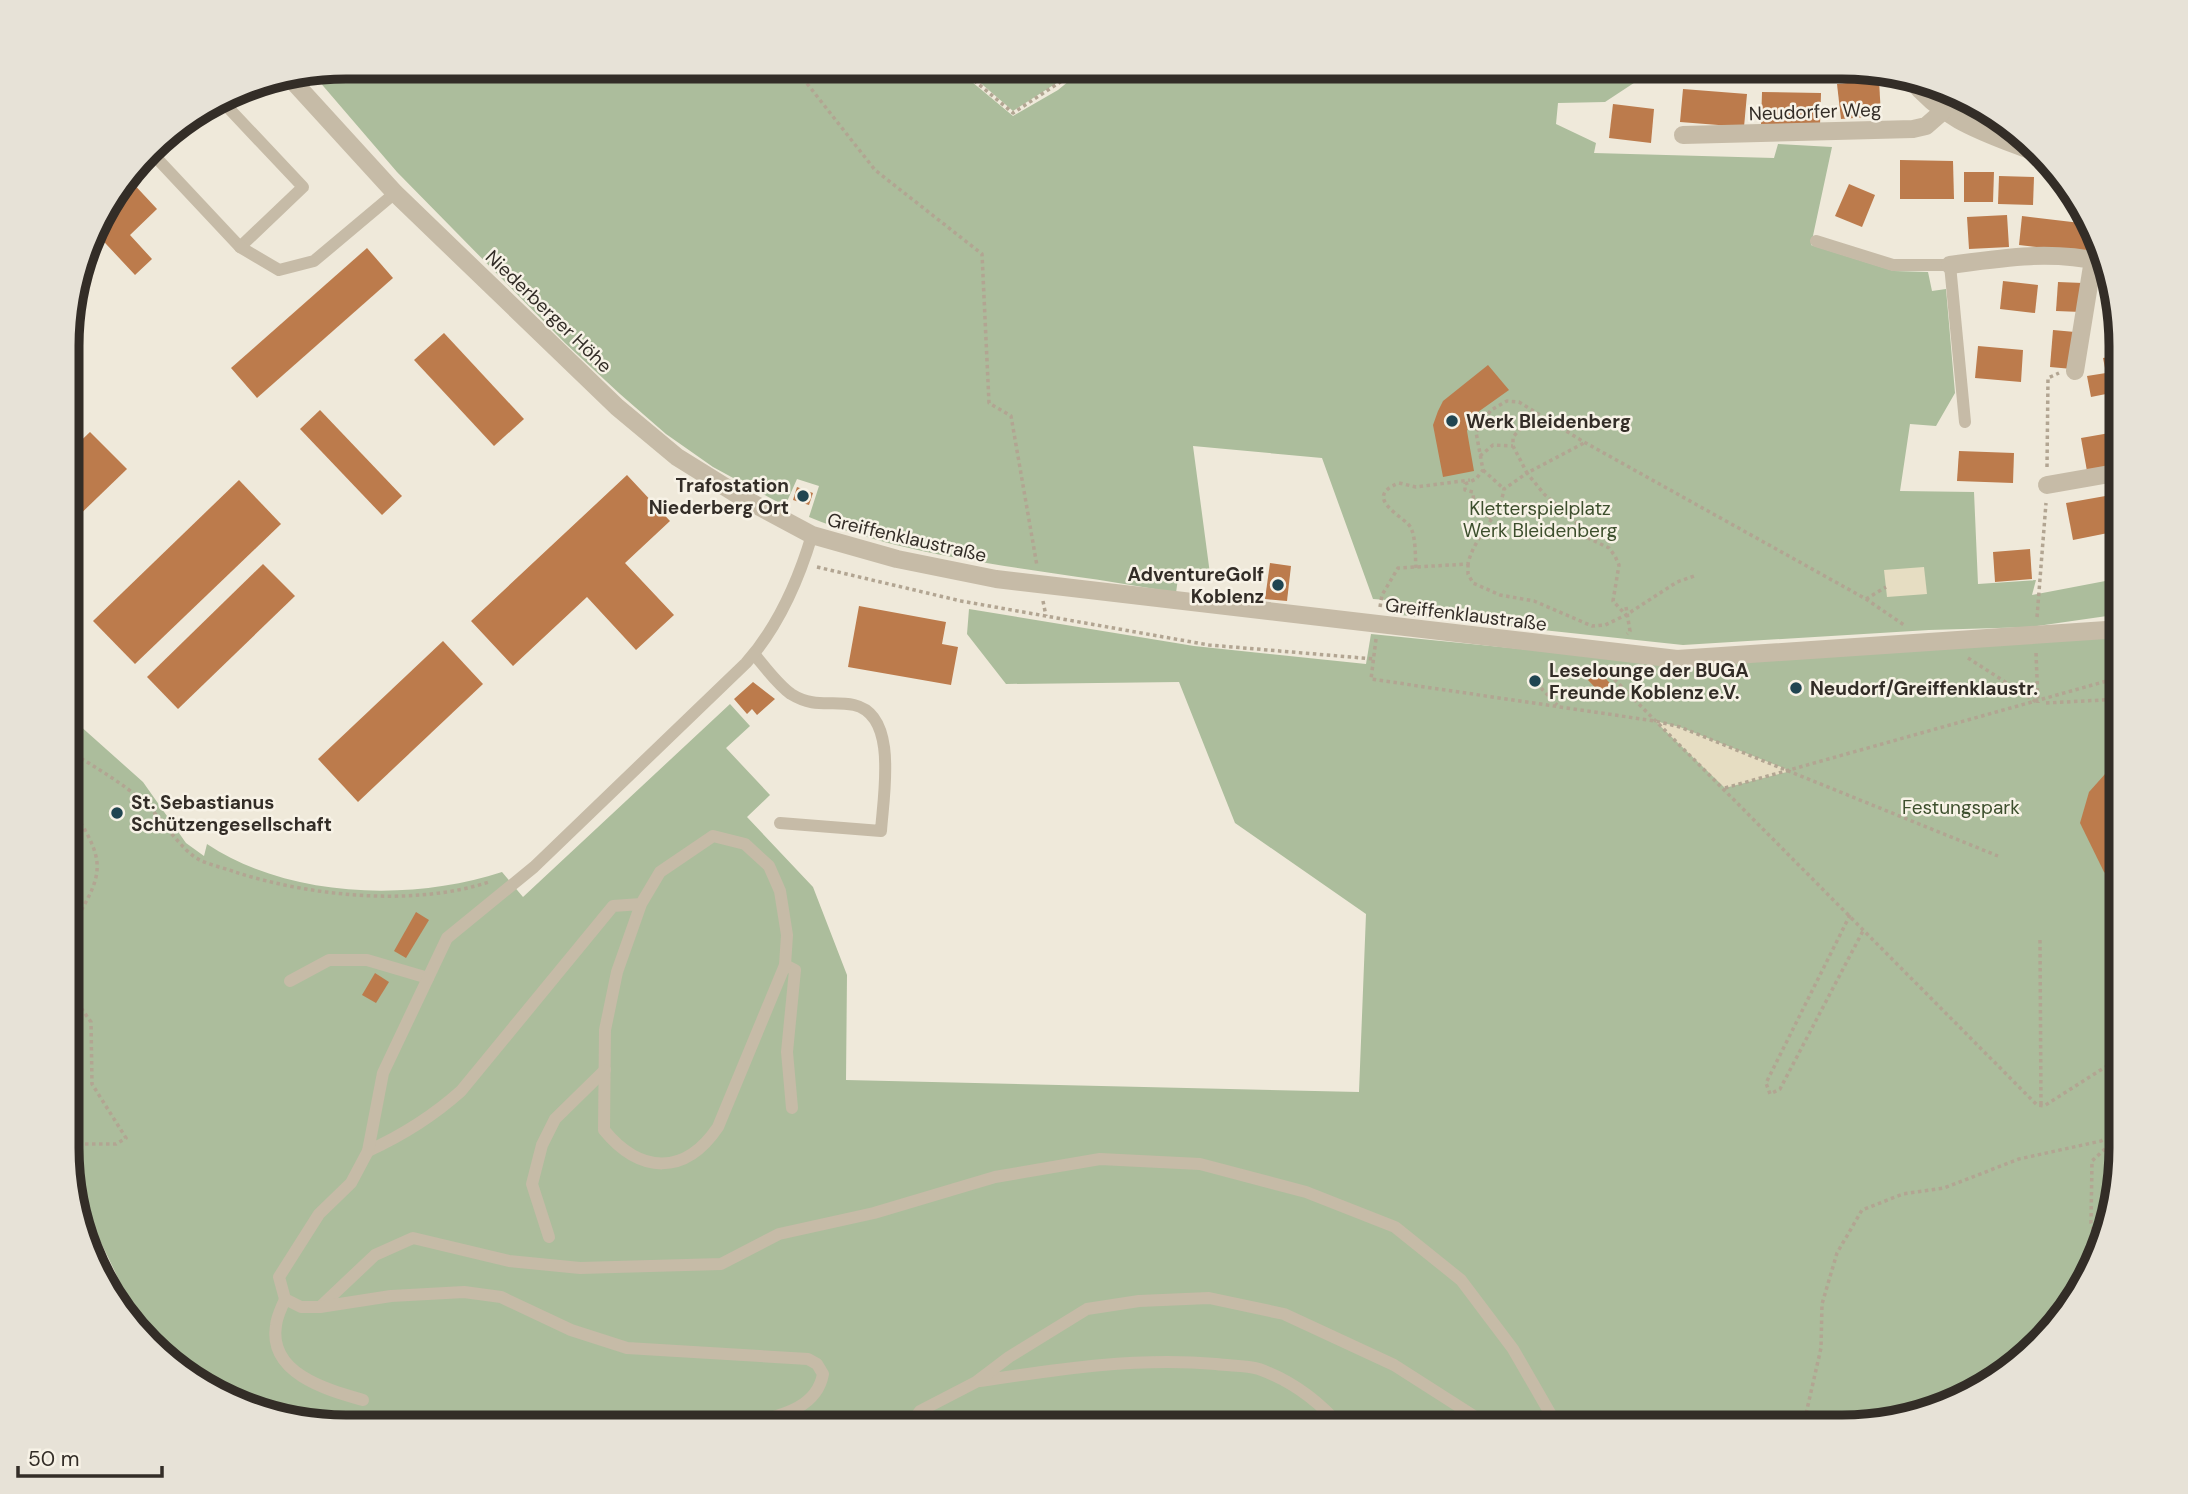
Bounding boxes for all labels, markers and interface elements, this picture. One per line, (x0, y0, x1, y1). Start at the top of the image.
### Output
street label: Neudorfer Weg (1748, 97, 1882, 126)
street label: Niederberger Höhe (480, 244, 617, 378)
place label: Werk Bleidenberg (1466, 409, 1631, 434)
marker: Werk Bleidenberg (1444, 413, 1460, 429)
place label: Trafostation Niederberg Ort (649, 473, 789, 520)
marker: Trafostation Niederberg Ort (795, 488, 811, 504)
park label: Kletterspielplatz Werk Bleidenberg (1463, 496, 1618, 543)
street label: Greiffenklaustraße (825, 507, 989, 568)
place label: AdventureGolf Koblenz (1128, 562, 1264, 609)
marker: AdventureGolf Koblenz (1270, 577, 1286, 593)
street label: Greiffenklaustraße (1384, 592, 1548, 637)
place label: Leselounge der BUGA Freunde Koblenz e.V. (1549, 658, 1749, 705)
marker: Leselounge der BUGA Freunde Koblenz e.V. (1527, 673, 1543, 689)
place label: Neudorf/Greiffenklaustr. (1810, 676, 2038, 701)
marker: Neudorf/Greiffenklaustr. (1788, 680, 1804, 696)
place label: St. Sebastianus Schützengesellschaft (131, 790, 332, 837)
park label: Festungspark (1902, 795, 2020, 820)
marker: St. Sebastianus Schützengesellschaft (109, 805, 125, 821)
scale bar (18, 1434, 161, 1478)
text: 50 m (28, 1445, 79, 1473)

